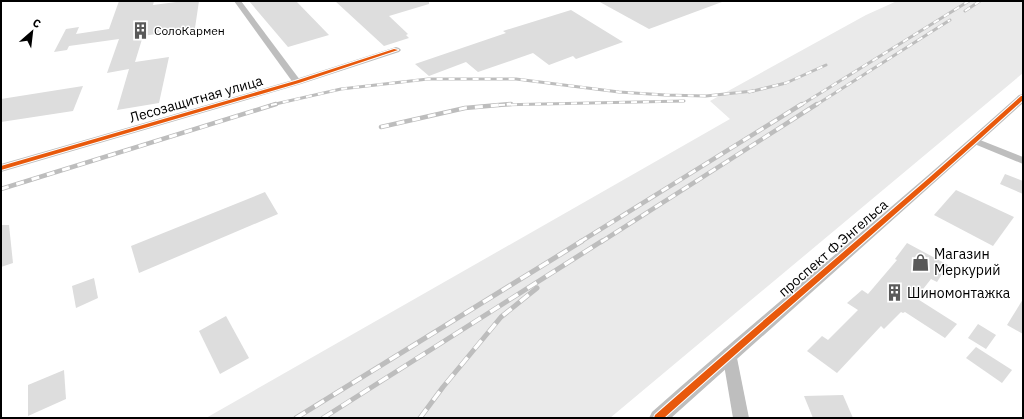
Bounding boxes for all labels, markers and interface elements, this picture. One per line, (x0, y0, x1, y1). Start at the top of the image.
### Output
north arrow (12, 12, 52, 52)
text: С (30, 15, 43, 31)
building icon: СолоКармен (131, 20, 151, 40)
place label: СолоКармен (154, 23, 225, 38)
street label: Лесозащитная улица (127, 71, 265, 127)
street label: проспект Ф.Энгельса (775, 195, 892, 301)
place label: Магазин Меркурий (934, 245, 1000, 279)
shop icon: Магазин Меркурий (911, 252, 931, 272)
building icon: Шиномонтажка (884, 283, 904, 303)
place label: Шиномонтажка (907, 284, 1011, 302)

